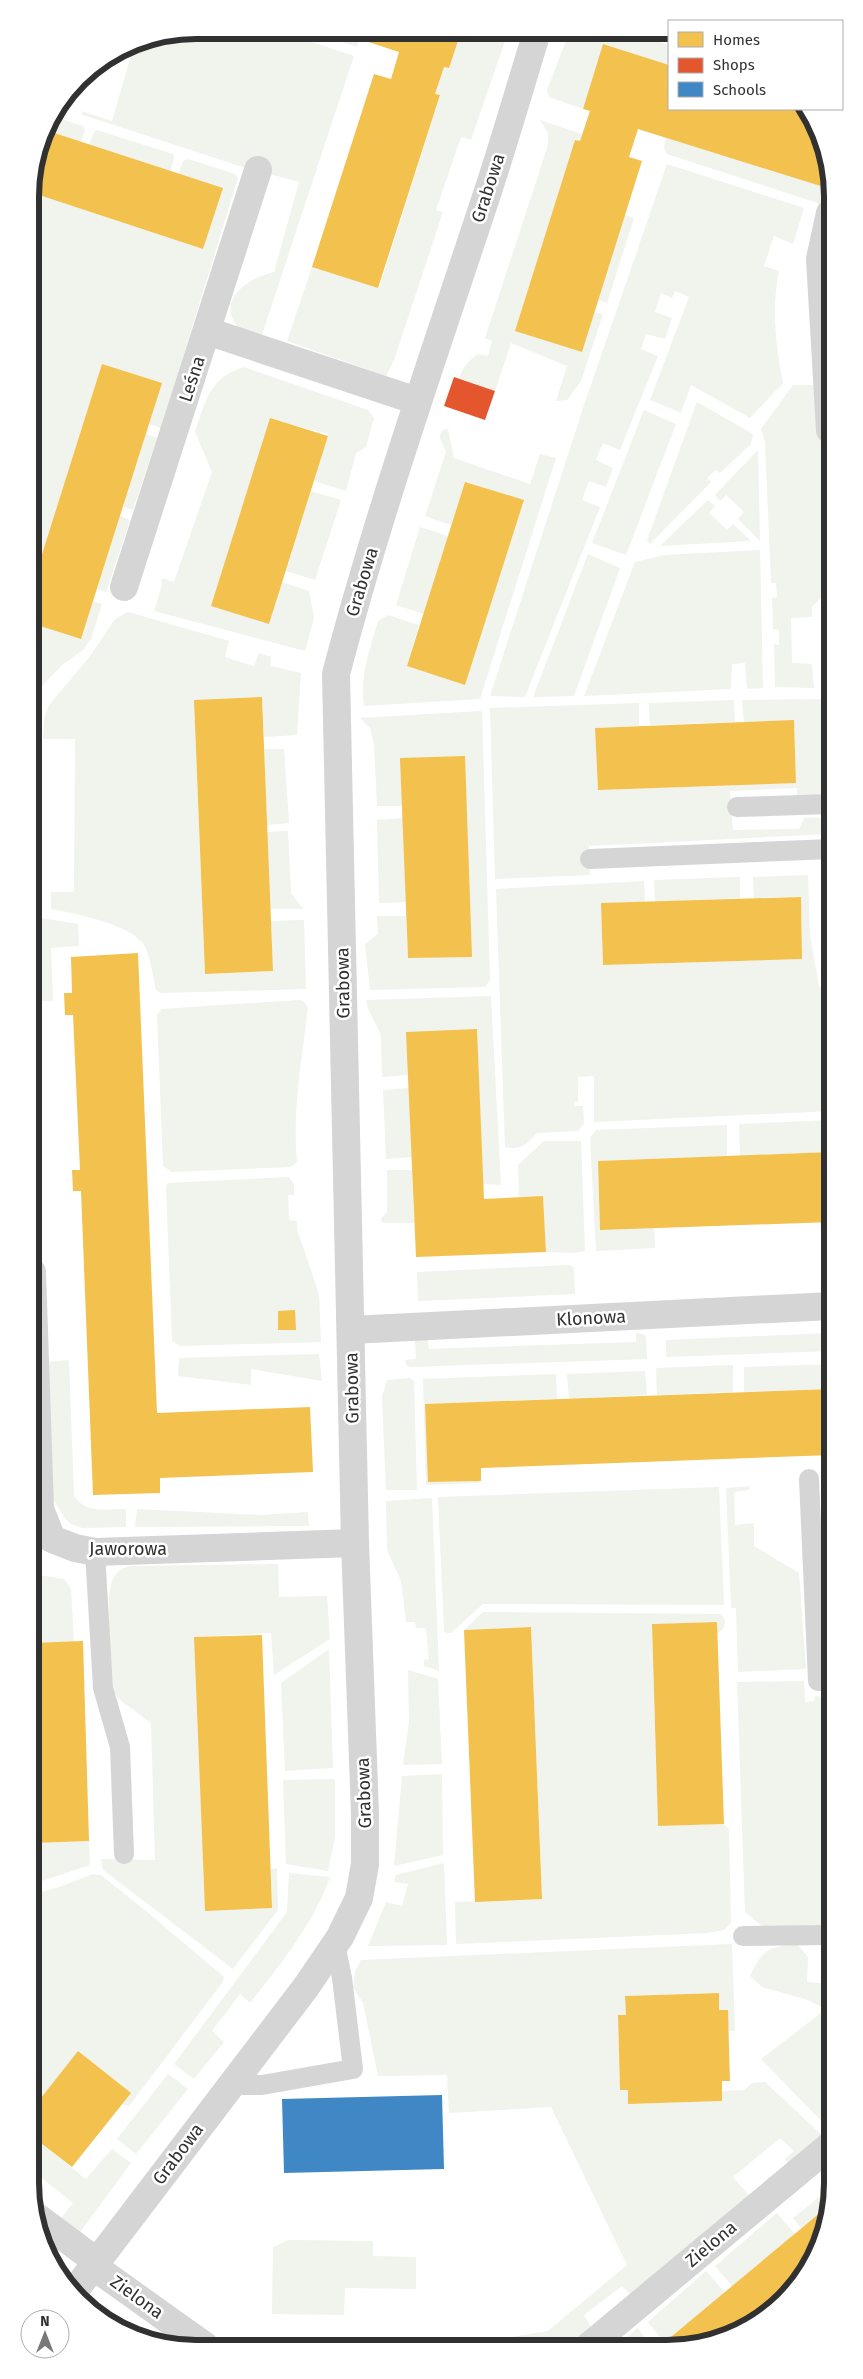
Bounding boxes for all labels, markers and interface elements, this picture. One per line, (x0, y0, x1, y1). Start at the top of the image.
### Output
legend (668, 20, 843, 110)
text: Homes (713, 31, 760, 49)
text: Shops (713, 56, 755, 74)
text: Schools (713, 81, 766, 99)
street label: Grabowa (467, 151, 509, 225)
street label: Leśna (174, 353, 210, 405)
street label: Grabowa (341, 545, 383, 619)
street label: Grabowa (331, 947, 355, 1019)
street label: Klonowa (556, 1305, 626, 1331)
street label: Grabowa (340, 1352, 364, 1424)
street label: Jaworowa (89, 1538, 167, 1560)
street label: Grabowa (352, 1757, 376, 1829)
street label: Grabowa (148, 2119, 208, 2189)
street label: Zielona (681, 2216, 741, 2272)
street label: Zielona (106, 2270, 168, 2324)
north arrow (20, 2309, 70, 2359)
text: N (40, 2313, 50, 2330)

